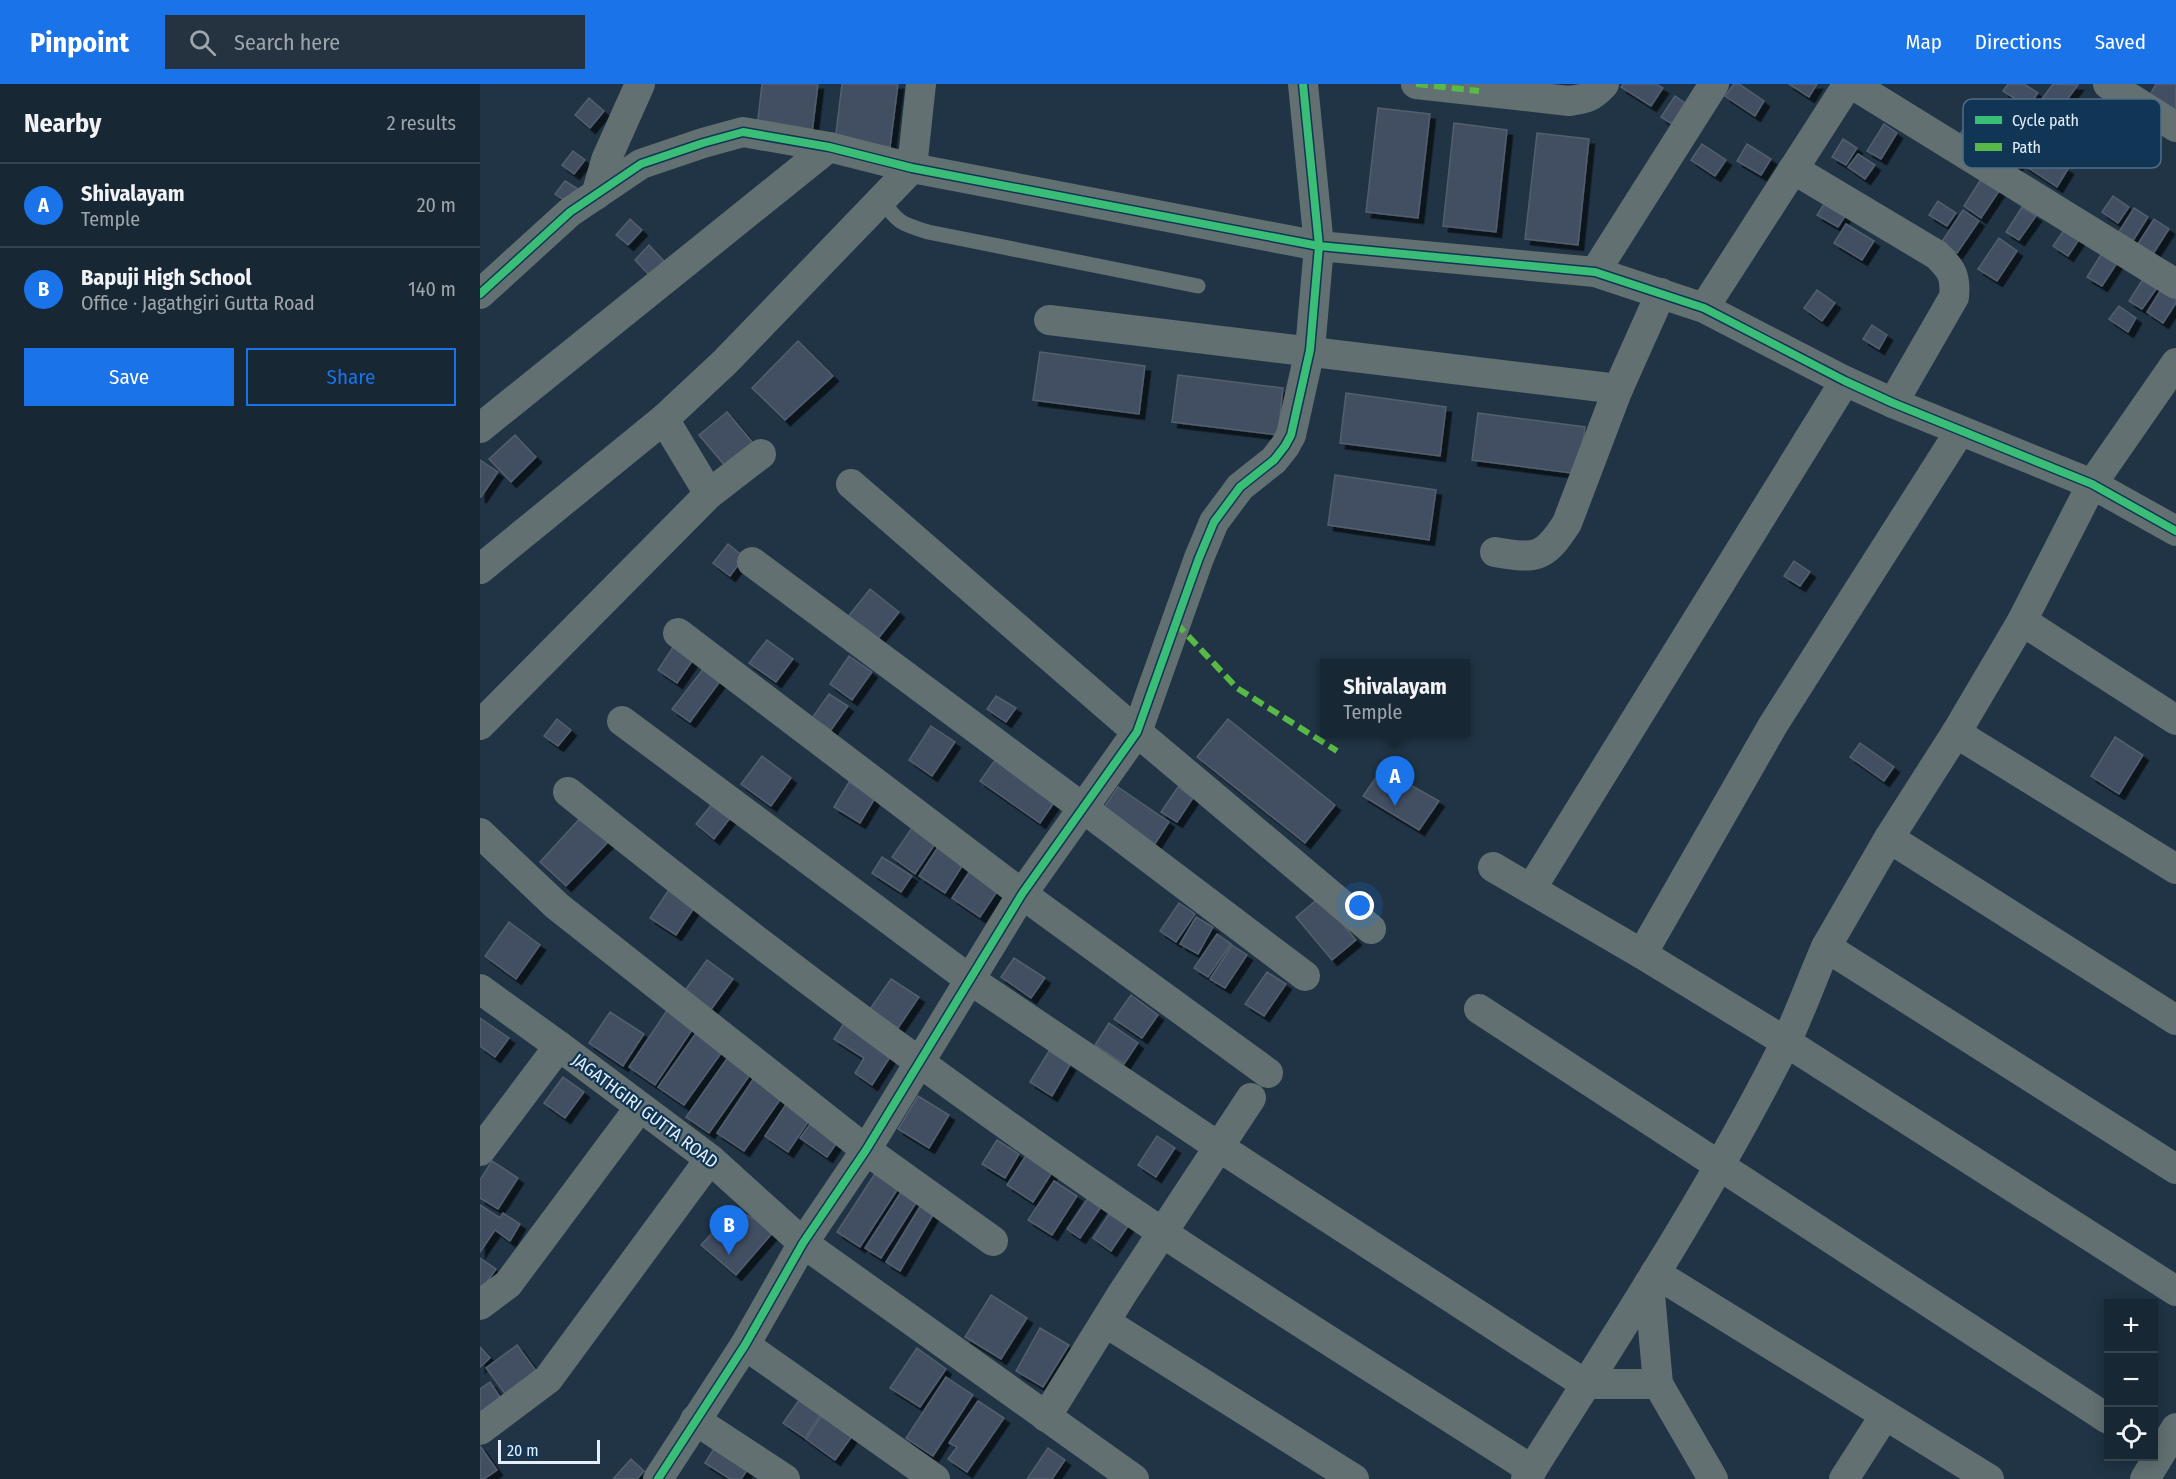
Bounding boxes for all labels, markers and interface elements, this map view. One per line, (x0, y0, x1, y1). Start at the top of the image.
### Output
search box (165, 15, 585, 69)
text: Pinpoint (30, 26, 129, 59)
icon: search (186, 26, 219, 59)
text: Search here (234, 29, 340, 56)
text: Map (1905, 29, 1942, 55)
text: Directions (1975, 29, 2062, 55)
text: Saved (2095, 29, 2146, 55)
legend (1963, 99, 2161, 168)
text: Nearby (24, 108, 101, 139)
text: 2 results (387, 111, 456, 135)
text: Cycle path (2012, 111, 2079, 130)
text: Path (2012, 138, 2041, 157)
text: Shivalayam (81, 180, 185, 207)
text: A (38, 193, 49, 217)
text: 20 m (417, 193, 456, 217)
text: Temple (81, 207, 140, 231)
text: Bapuji High School (81, 264, 252, 291)
text: B (38, 277, 49, 301)
text: 140 m (408, 277, 456, 301)
text: Office · Jagathgiri Gutta Road (81, 291, 315, 315)
button: Save (24, 348, 234, 406)
button: Share (246, 348, 456, 406)
popup (1320, 659, 1470, 737)
text: Shivalayam (1343, 673, 1447, 700)
text: Temple (1343, 700, 1402, 724)
pin: A (1376, 756, 1414, 806)
your location (1345, 891, 1374, 920)
street label: JAGATHGIRI GUTTA ROAD (568, 1049, 722, 1173)
pin: B (710, 1206, 748, 1255)
map controls (2104, 1299, 2158, 1461)
button: + (2104, 1299, 2158, 1353)
button: − (2104, 1353, 2158, 1407)
button: locate (2104, 1407, 2158, 1461)
scale bar (498, 1437, 600, 1464)
text: 20 m (507, 1441, 538, 1460)

